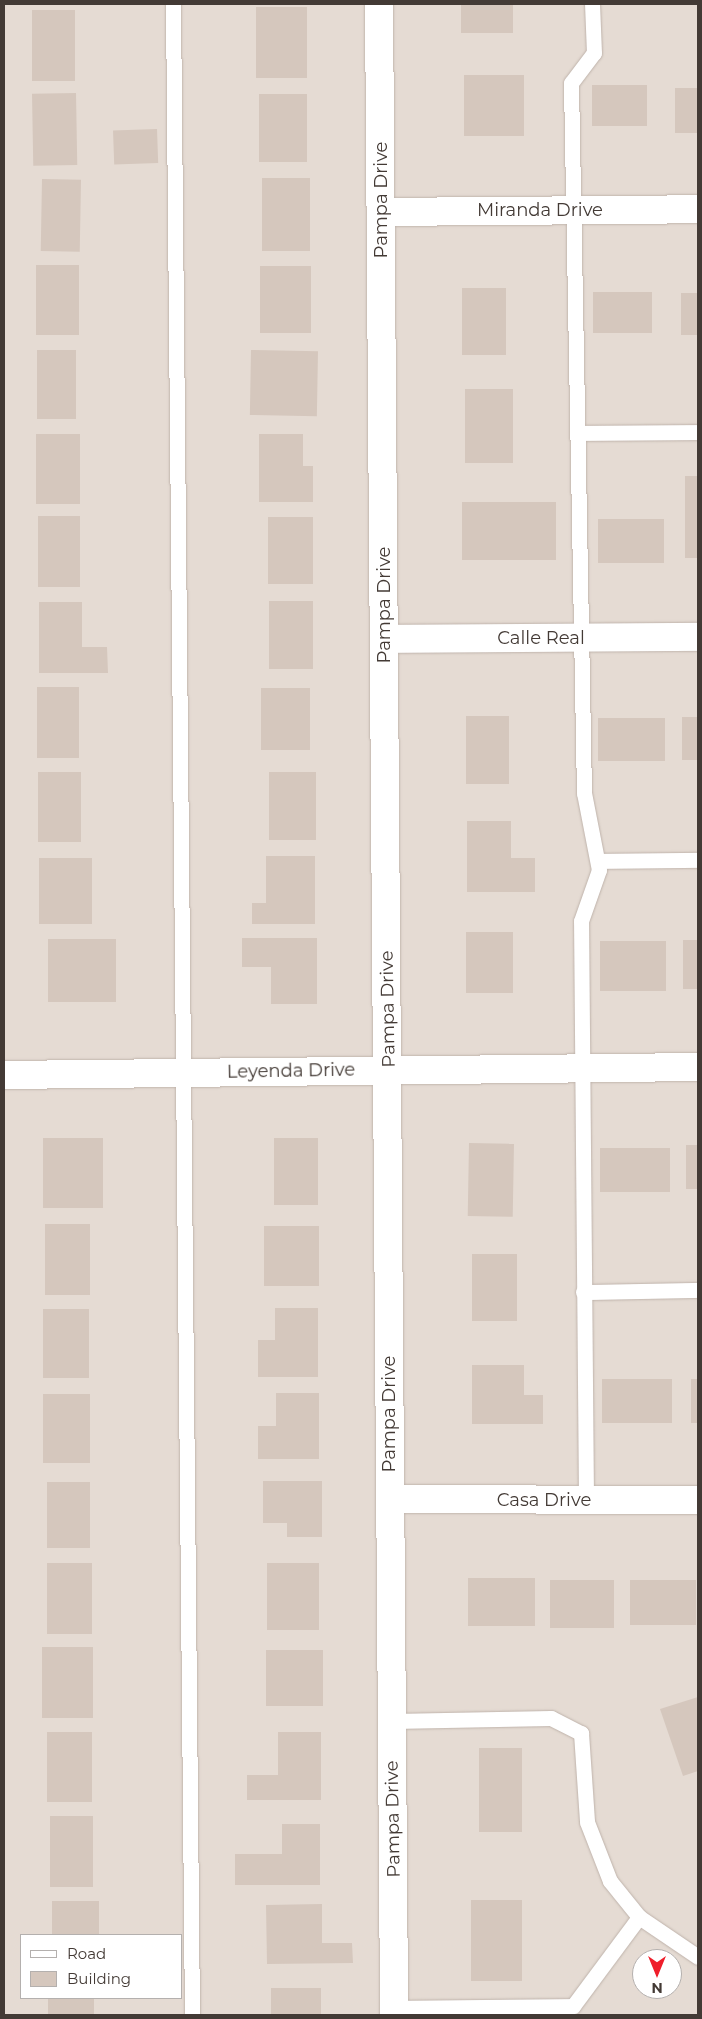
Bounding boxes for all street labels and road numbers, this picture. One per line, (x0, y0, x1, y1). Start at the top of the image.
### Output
street label: Pampa Drive (370, 142, 392, 258)
street label: Miranda Drive (477, 199, 603, 221)
street label: Pampa Drive (373, 547, 395, 663)
street label: Calle Real (497, 627, 585, 649)
street label: Pampa Drive (376, 950, 400, 1068)
street label: Leyenda Drive (227, 1059, 355, 1083)
street label: Pampa Drive (378, 1356, 400, 1472)
street label: Casa Drive (497, 1489, 591, 1511)
street label: Pampa Drive (381, 1760, 405, 1878)

